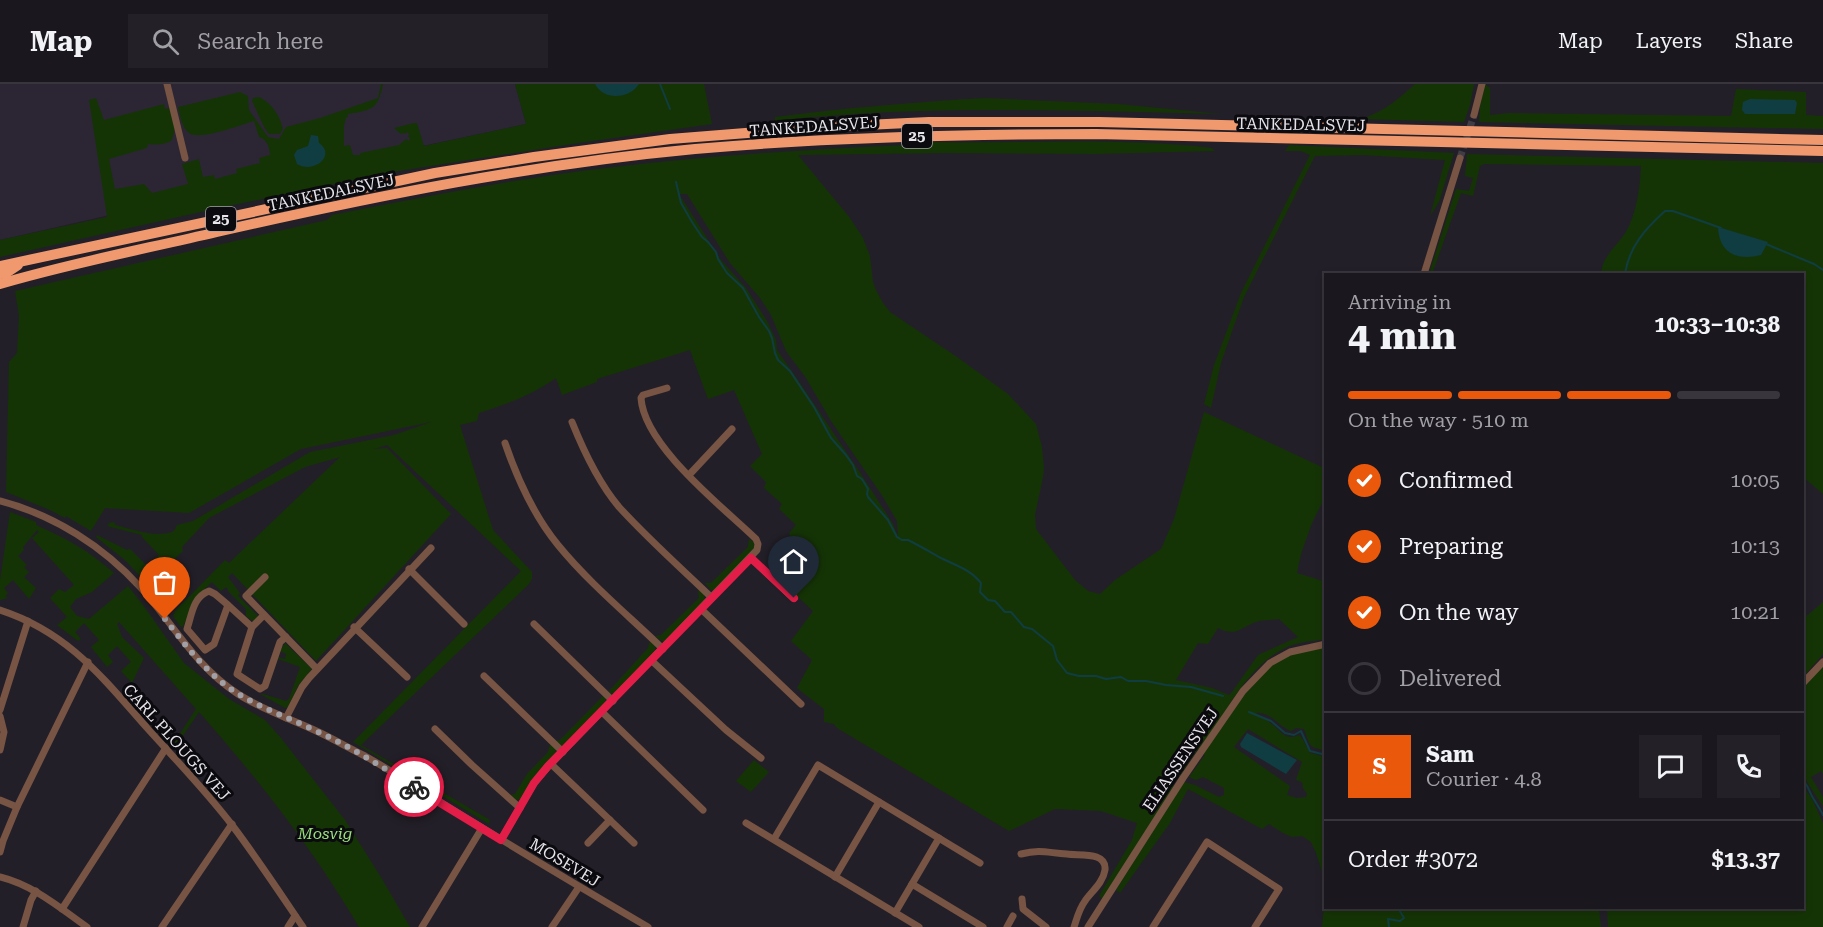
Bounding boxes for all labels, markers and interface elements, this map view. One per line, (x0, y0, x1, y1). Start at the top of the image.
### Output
search box (128, 14, 548, 68)
text: Map (30, 25, 92, 58)
icon: search (149, 25, 182, 58)
text: Search here (197, 29, 323, 54)
text: Map (1558, 29, 1603, 53)
text: Layers (1636, 29, 1702, 53)
text: Share (1735, 29, 1793, 53)
street label: TANKEDALSVEJ (749, 113, 879, 140)
street label: TANKEDALSVEJ (1236, 114, 1366, 135)
road number: 25 (902, 124, 932, 148)
street label: TANKEDALSVEJ (266, 170, 396, 215)
road number: 25 (206, 207, 236, 231)
text: Arriving in (1348, 290, 1451, 314)
text: 10:33–10:38 (1654, 312, 1780, 337)
text: 4 min (1348, 313, 1456, 359)
text: On the way · 510 m (1348, 408, 1529, 432)
icon: check (1348, 464, 1381, 497)
text: Confirmed (1399, 468, 1513, 493)
text: 10:05 (1730, 468, 1780, 492)
icon: check (1348, 530, 1381, 563)
text: Preparing (1399, 534, 1503, 559)
text: 10:13 (1730, 534, 1780, 558)
pin (768, 536, 819, 598)
icon: home (777, 545, 810, 578)
pin (139, 557, 190, 619)
icon: bag (148, 566, 181, 599)
icon: check (1348, 596, 1381, 629)
text: On the way (1399, 600, 1519, 625)
text: 10:21 (1730, 600, 1780, 624)
text: Delivered (1399, 666, 1501, 691)
street label: CARL PLOUGS VEJ (119, 680, 234, 805)
street label: ELIASSENSVEJ (1139, 704, 1222, 815)
button: chat (1639, 735, 1702, 798)
button: phone (1717, 735, 1780, 798)
text: Sam (1426, 742, 1474, 767)
text: S (1373, 754, 1386, 779)
courier (384, 757, 444, 817)
text: Courier · 4.8 (1426, 767, 1542, 791)
icon: bike (398, 771, 431, 804)
park label: Mosvig (297, 824, 352, 843)
street label: MOSEVEJ (526, 834, 603, 891)
text: Order #3072 (1348, 847, 1478, 872)
text: $13.37 (1711, 847, 1780, 872)

